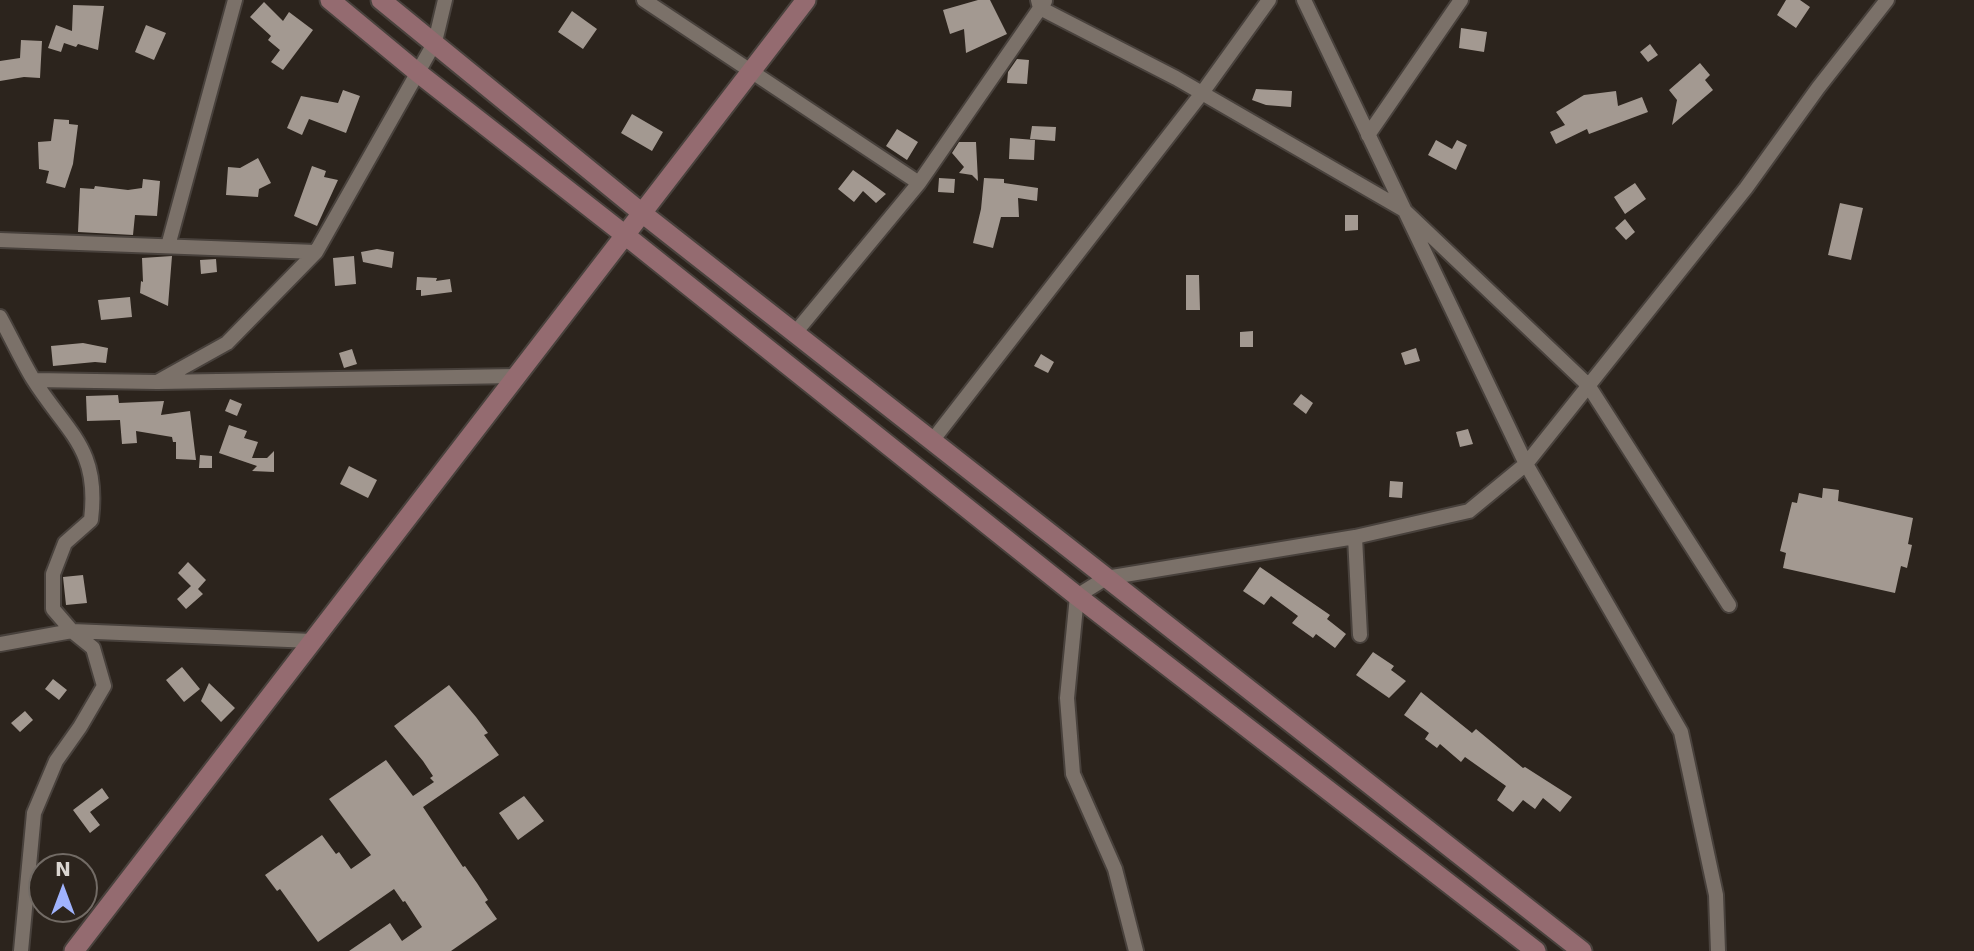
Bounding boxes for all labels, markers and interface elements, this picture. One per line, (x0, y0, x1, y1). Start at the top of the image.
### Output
north arrow (28, 853, 98, 923)
text: N (55, 858, 71, 880)

